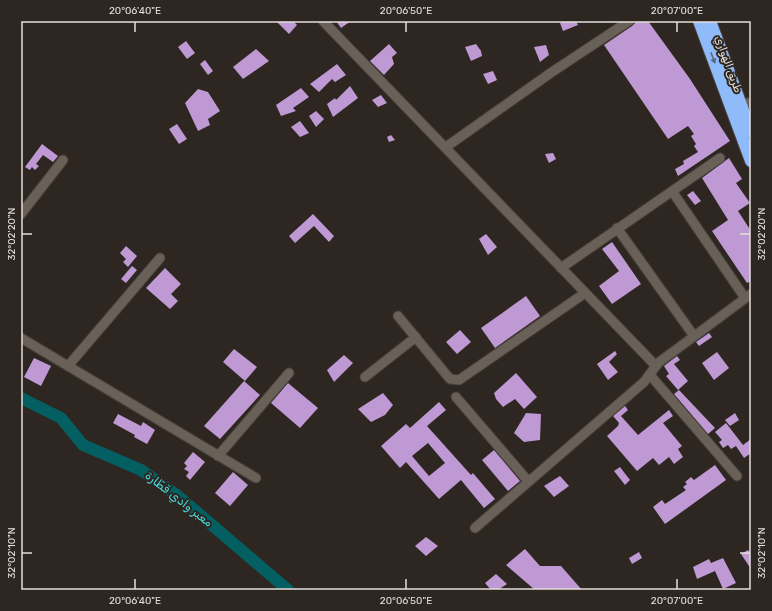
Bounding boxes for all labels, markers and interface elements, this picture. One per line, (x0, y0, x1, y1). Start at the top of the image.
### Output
text: 20°06'40"E (109, 5, 161, 17)
text: 20°06'50"E (380, 5, 432, 17)
text: 20°07'00"E (651, 5, 703, 17)
street label: طريق الهواري (711, 34, 745, 95)
one-way arrow (710, 52, 716, 64)
text: 32°02'20"N (6, 207, 18, 261)
text: 32°02'20"N (756, 207, 768, 261)
water label: معبر وادي قطّارة (142, 468, 216, 531)
text: 32°02'10"N (6, 527, 18, 579)
text: 32°02'10"N (756, 527, 768, 579)
text: 20°06'40"E (109, 595, 161, 607)
text: 20°06'50"E (380, 595, 432, 607)
text: 20°07'00"E (651, 595, 703, 607)

